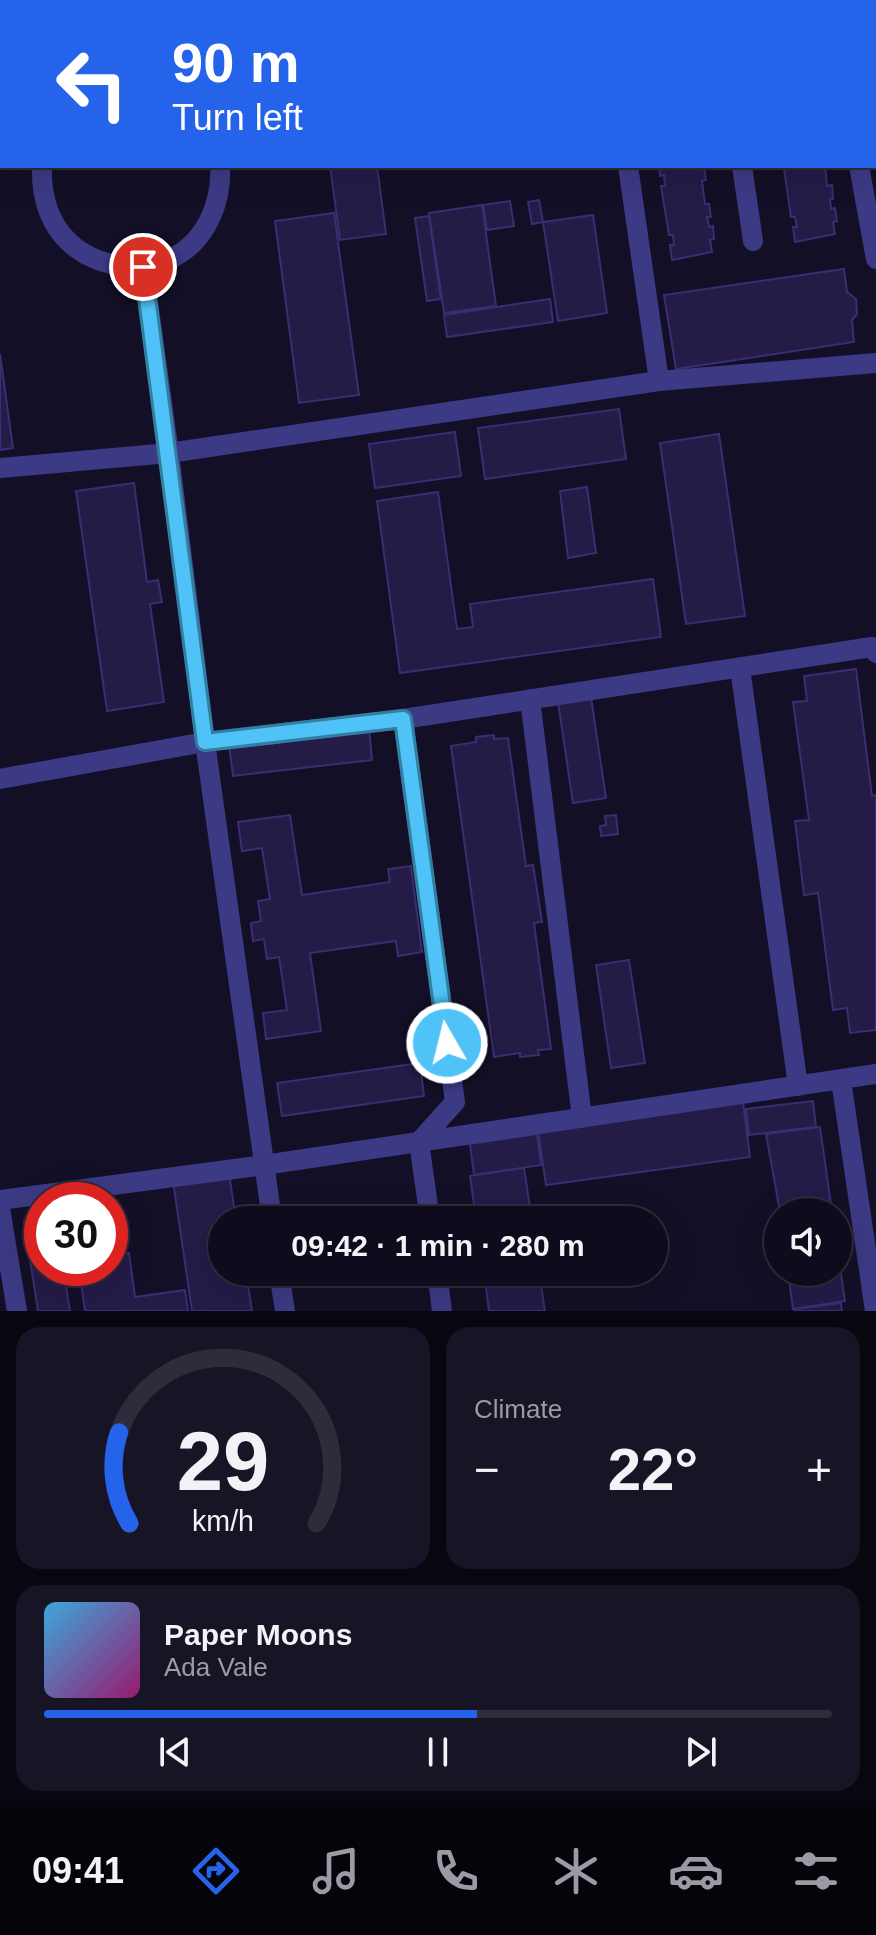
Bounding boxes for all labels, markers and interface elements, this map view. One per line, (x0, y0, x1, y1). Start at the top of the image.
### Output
text: 90 m (172, 31, 300, 94)
icon: left (40, 32, 144, 136)
text: Turn left (172, 97, 303, 138)
pin (109, 233, 177, 301)
icon: arrive (121, 245, 165, 289)
position arrow (405, 1001, 489, 1085)
speed limit sign: 30 (24, 1182, 128, 1286)
map controls (764, 1198, 852, 1286)
button: sound (764, 1198, 852, 1286)
text: 09:42 · 1 min · 280 m (291, 1229, 585, 1262)
text: Climate (474, 1394, 562, 1424)
text: 29 (177, 1415, 269, 1508)
text: 22° (608, 1436, 698, 1503)
text: − (474, 1445, 500, 1494)
text: + (806, 1445, 832, 1494)
text: km/h (192, 1505, 254, 1537)
text: Paper Moons (164, 1618, 352, 1651)
text: Ada Vale (164, 1652, 268, 1682)
icon: previous (153, 1730, 197, 1774)
icon: pause (416, 1730, 460, 1774)
icon: next (679, 1730, 723, 1774)
icon: directions (188, 1843, 244, 1899)
icon: music (308, 1843, 364, 1899)
icon: phone (428, 1843, 484, 1899)
icon: climate (548, 1843, 604, 1899)
icon: car (668, 1843, 724, 1899)
icon: filters (788, 1843, 844, 1899)
text: 09:41 (32, 1850, 124, 1891)

